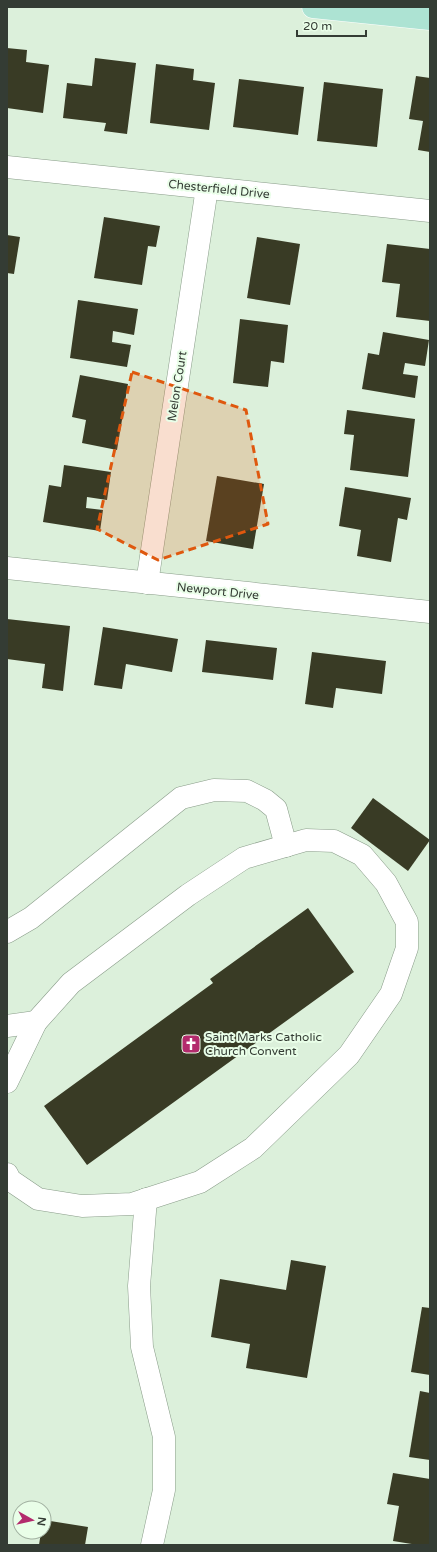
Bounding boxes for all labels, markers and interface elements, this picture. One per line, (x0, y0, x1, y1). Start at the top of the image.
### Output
scale bar (297, 12, 366, 38)
text: 20 m (303, 19, 332, 33)
street label: Chesterfield Drive (168, 177, 271, 201)
street label: Melon Court (165, 350, 190, 422)
street label: Newport Drive (176, 580, 260, 602)
place label: Saint Marks Catholic Church Convent (205, 1030, 322, 1058)
church icon: Saint Marks Catholic Church Convent (180, 1033, 202, 1055)
north arrow (12, 1500, 52, 1540)
text: N (34, 1516, 48, 1527)

